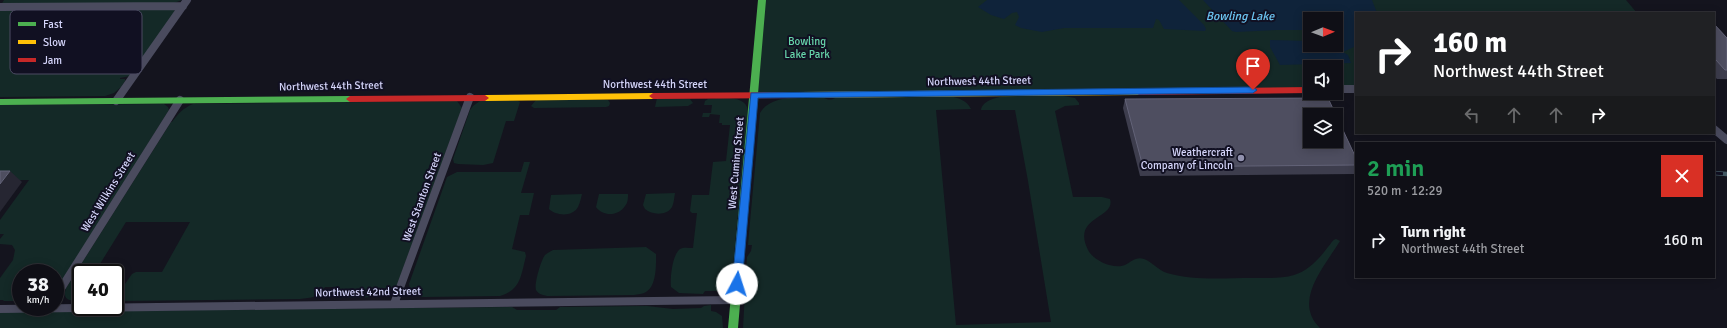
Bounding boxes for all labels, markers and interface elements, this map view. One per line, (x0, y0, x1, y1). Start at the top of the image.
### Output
water label: Bowling Lake (1206, 9, 1275, 24)
legend (10, 10, 142, 74)
north arrow (1303, 12, 1343, 52)
map controls (1303, 12, 1343, 148)
text: Fast (43, 18, 63, 31)
text: 160 m (1433, 26, 1507, 60)
icon: right (1367, 28, 1419, 80)
park label: Bowling Lake Park (784, 35, 830, 61)
text: Slow (43, 36, 66, 49)
pin (1236, 49, 1270, 90)
text: Jam (43, 54, 62, 67)
icon: arrive (1242, 55, 1264, 77)
button: sound (1303, 60, 1343, 100)
text: Northwest 44th Street (1433, 60, 1604, 82)
street label: Northwest 44th Street (927, 74, 1031, 88)
street label: Northwest 44th Street (603, 78, 707, 91)
street label: Northwest 44th Street (279, 79, 383, 93)
icon: left (1461, 104, 1483, 126)
icon: ahead (1503, 104, 1525, 126)
icon: ahead (1545, 104, 1567, 126)
icon: right (1587, 104, 1609, 126)
button: layers (1303, 108, 1343, 148)
street label: West Cuming Street (725, 116, 747, 210)
place label: Weathercraft Company of Lincoln (1141, 146, 1233, 172)
street label: West Wilkins Street (78, 150, 138, 234)
street label: West Stanton Street (400, 151, 444, 243)
marker: Weathercraft Company of Lincoln (1236, 153, 1246, 163)
text: 2 min (1367, 153, 1424, 183)
button: close (1661, 155, 1703, 197)
text: 520 m · 12:29 (1367, 183, 1443, 199)
text: Turn right (1401, 223, 1466, 241)
icon: right (1367, 229, 1389, 251)
text: 160 m (1663, 231, 1703, 249)
text: Northwest 44th Street (1401, 241, 1524, 257)
position arrow (716, 263, 758, 305)
speed limit sign: 40 (72, 264, 124, 316)
text: 38 (27, 272, 49, 297)
street label: Northwest 42nd Street (315, 285, 421, 299)
text: km/h (27, 294, 49, 306)

